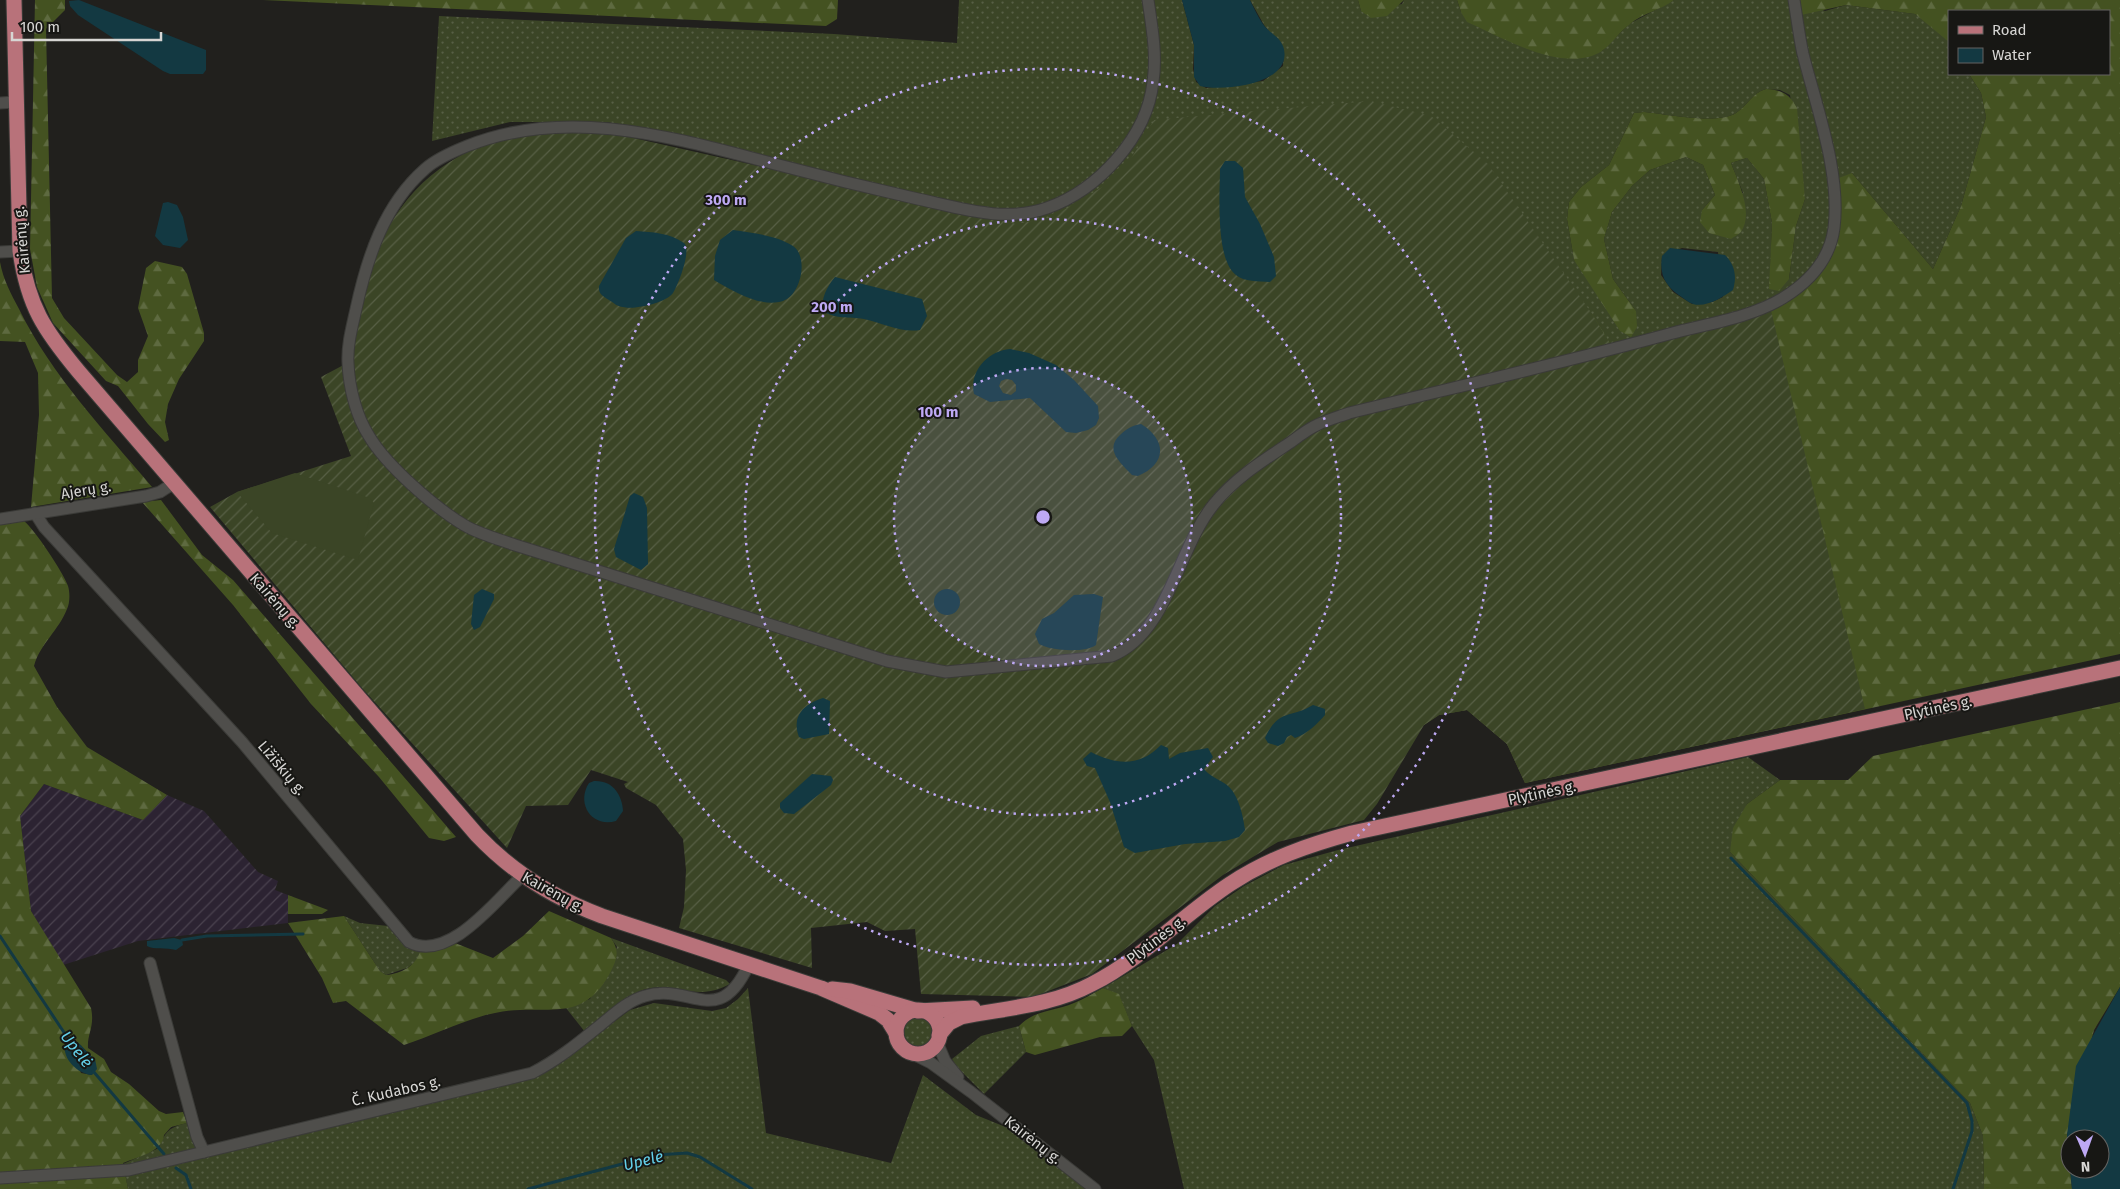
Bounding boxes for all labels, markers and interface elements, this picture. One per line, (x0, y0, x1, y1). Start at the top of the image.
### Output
scale bar (12, 10, 161, 42)
legend (1948, 10, 2110, 75)
text: 100 m (20, 18, 60, 36)
text: Road (1992, 21, 2027, 39)
text: Water (1992, 46, 2031, 64)
text: 300 m (704, 191, 747, 209)
street label: Kairėnų g. (10, 206, 34, 274)
text: 200 m (811, 298, 853, 316)
text: 100 m (918, 403, 958, 421)
street label: Ajerų g. (59, 477, 113, 503)
centre of rings (1034, 508, 1052, 526)
street label: Kairėnų g. (246, 570, 304, 632)
street label: Plytinės g. (1902, 692, 1974, 724)
street label: Ližiškių g. (254, 737, 310, 799)
street label: Plytinės g. (1506, 777, 1578, 809)
street label: Kairėnų g. (519, 868, 587, 916)
street label: Plytinės g. (1123, 912, 1189, 968)
water label: Upelė (57, 1027, 97, 1071)
street label: Č. Kudabos g. (350, 1072, 442, 1110)
street label: Kairėnų g. (1001, 1112, 1065, 1168)
north arrow (2060, 1129, 2110, 1179)
water label: Upelė (621, 1146, 665, 1175)
text: N (2080, 1158, 2090, 1175)

